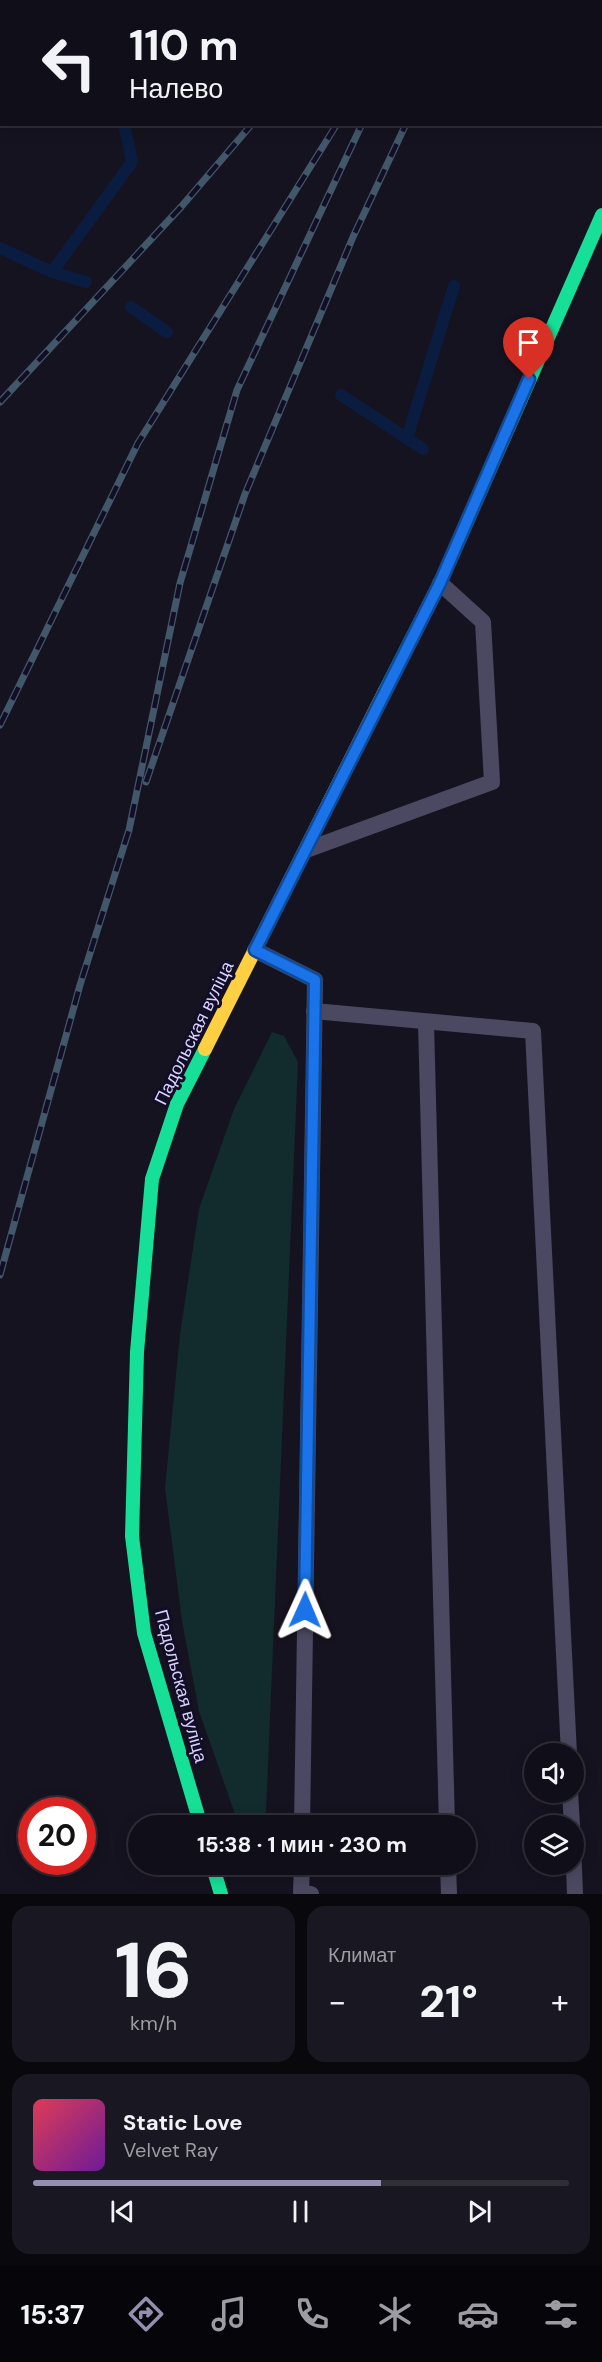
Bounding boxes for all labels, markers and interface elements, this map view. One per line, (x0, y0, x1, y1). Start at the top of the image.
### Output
text: 110 m (129, 18, 239, 73)
icon: left (30, 24, 108, 102)
text: Налево (129, 71, 223, 106)
pin (503, 317, 554, 379)
icon: arrive (512, 326, 545, 359)
street label: Падольская вуліца (149, 956, 240, 1109)
position arrow (273, 1578, 337, 1642)
street label: Падольская вуліца (149, 1607, 213, 1766)
map controls (524, 1743, 584, 1875)
button: sound (524, 1743, 584, 1803)
speed limit sign: 20 (18, 1797, 96, 1875)
button: layers (524, 1815, 584, 1875)
text: 15:38 · 1 мин · 230 m (197, 1830, 407, 1859)
text: 16 (115, 1920, 192, 2021)
text: Климат (328, 1942, 396, 1968)
text: 21° (419, 1972, 478, 2031)
text: − (328, 1980, 346, 2023)
text: + (551, 1980, 569, 2023)
text: km/h (130, 2010, 177, 2036)
text: Static Love (123, 2108, 243, 2137)
text: Velvet Ray (123, 2137, 218, 2163)
icon: previous (106, 2195, 139, 2228)
icon: pause (284, 2195, 317, 2228)
icon: next (463, 2195, 496, 2228)
icon: directions (125, 2293, 167, 2335)
icon: music (208, 2293, 250, 2335)
icon: phone (291, 2293, 333, 2335)
icon: climate (374, 2293, 416, 2335)
icon: car (457, 2293, 499, 2335)
icon: filters (540, 2293, 582, 2335)
text: 15:37 (20, 2297, 85, 2332)

